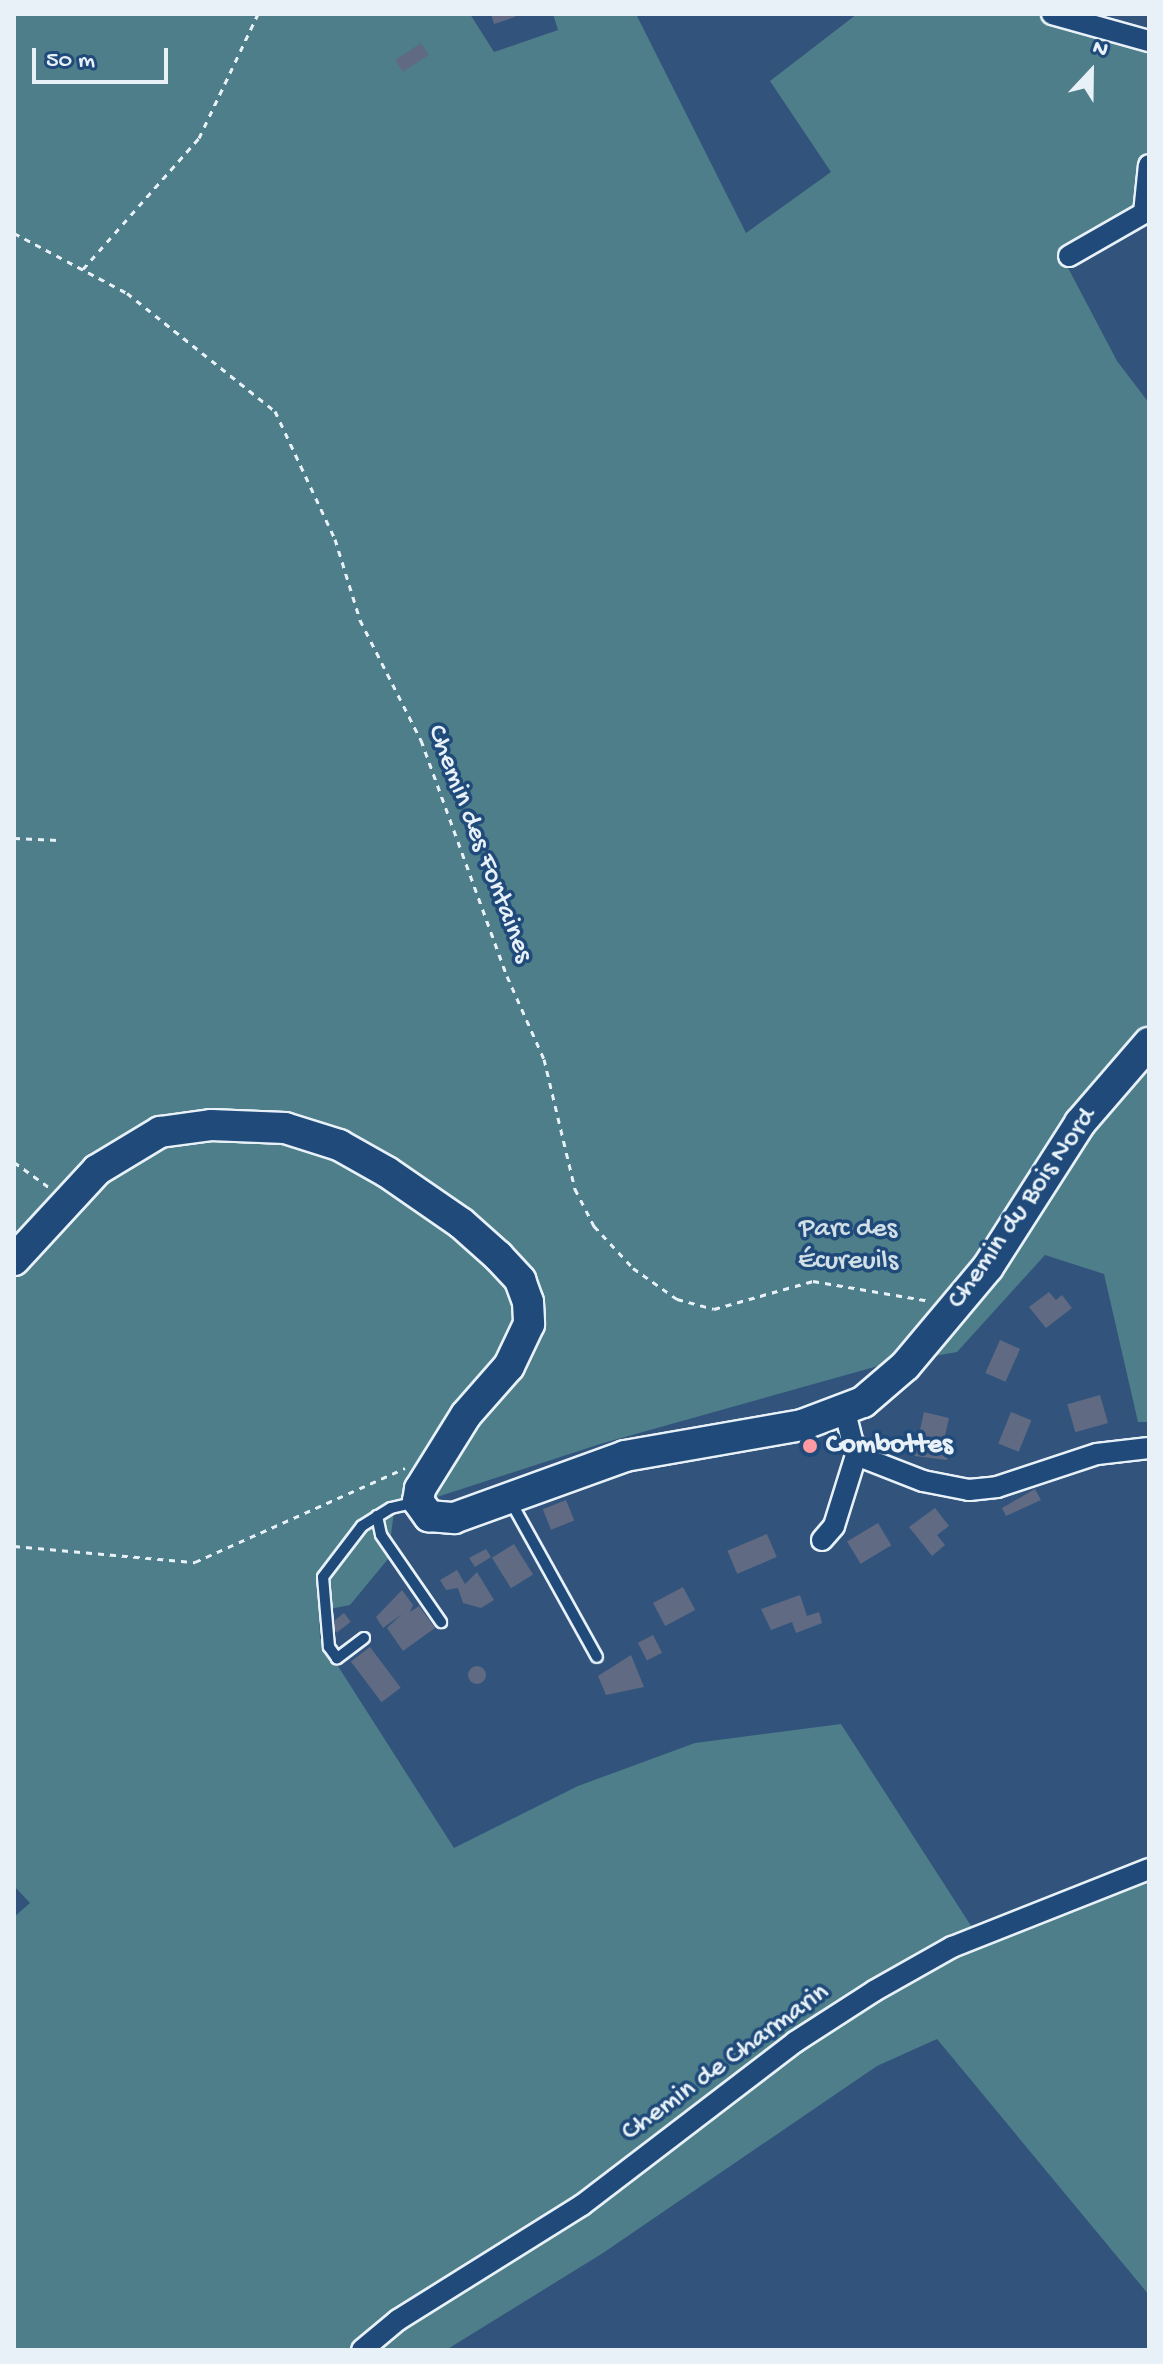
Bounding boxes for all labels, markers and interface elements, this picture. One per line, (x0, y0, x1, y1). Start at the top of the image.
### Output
scale bar (36, 32, 172, 82)
north arrow (1051, 32, 1131, 112)
text: N (1088, 35, 1112, 64)
text: 50 m (46, 47, 95, 76)
street label: Chemin des Fontaines (418, 721, 540, 967)
street label: Chemin du Bois Nord (941, 1102, 1105, 1316)
park label: Parc des Écureuils (798, 1213, 898, 1279)
place label: Combottes (826, 1429, 953, 1463)
marker: Combottes (801, 1437, 819, 1455)
street label: Chemin de Charmarin (616, 1976, 836, 2150)

